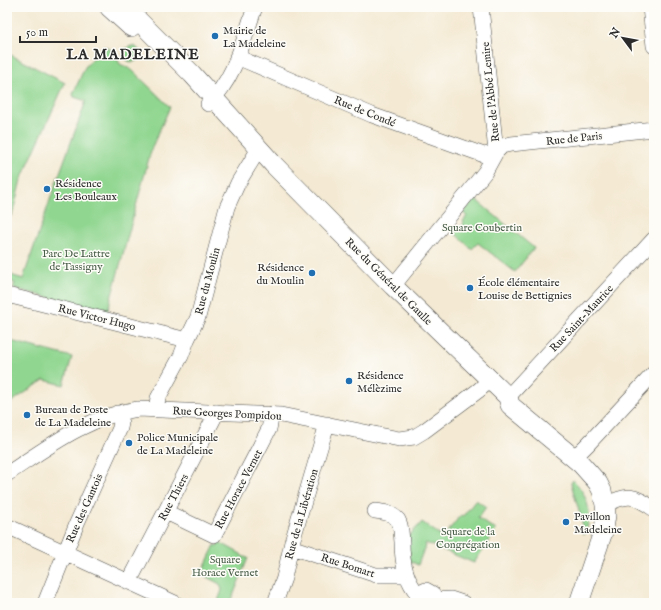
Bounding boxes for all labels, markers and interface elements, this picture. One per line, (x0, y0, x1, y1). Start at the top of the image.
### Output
scale bar (20, 18, 96, 44)
north arrow (603, 18, 643, 58)
place label: Mairie de La Madeleine (223, 24, 286, 51)
text: 50 m (26, 25, 48, 40)
text: N (606, 25, 624, 42)
marker: Mairie de La Madeleine (210, 31, 220, 41)
street label: Rue de l'Abbé Lemire (479, 41, 503, 143)
district label: LA MADELEINE (66, 45, 200, 64)
street label: Rue de Condé (332, 93, 398, 131)
street label: Rue de Paris (545, 129, 603, 149)
place label: Résidence Les Bouleaux (55, 177, 118, 204)
marker: Résidence Les Bouleaux (42, 184, 52, 194)
park label: Square Coubertin (442, 221, 522, 235)
street label: Rue du Général de Gaulle (342, 235, 435, 328)
street label: Rue du Moulin (192, 246, 224, 316)
park label: Parc De Lattre de Tassigny (42, 247, 110, 274)
place label: Résidence du Moulin (256, 261, 304, 288)
marker: Résidence du Moulin (307, 268, 317, 278)
place label: École élémentaire Louise de Bettignies (478, 276, 572, 303)
street label: Rue Saint-Maurice (547, 282, 617, 355)
marker: École élémentaire Louise de Bettignies (465, 283, 475, 293)
street label: Rue Victor Hugo (57, 302, 137, 334)
place label: Résidence Mélèzime (357, 369, 404, 396)
marker: Résidence Mélèzime (344, 376, 354, 386)
place label: Bureau de Poste de La Madeleine (35, 403, 111, 430)
street label: Rue Georges Pompidou (172, 404, 282, 424)
marker: Bureau de Poste de La Madeleine (22, 410, 32, 420)
place label: Police Municipale de La Madeleine (137, 431, 218, 458)
marker: Police Municipale de La Madeleine (124, 438, 134, 448)
street label: Rue Horace Vernet (212, 447, 266, 532)
street label: Rue de la Libération (282, 467, 322, 561)
street label: Rue des Gantois (63, 471, 106, 545)
street label: Rue Thiers (156, 471, 192, 523)
place label: Pavillon Madeleine (574, 510, 622, 537)
marker: Pavillon Madeleine (561, 517, 571, 527)
park label: Square de la Congrégation (436, 525, 500, 552)
street label: Rue Bomart (319, 551, 377, 581)
park label: Square Horace Vernet (192, 553, 258, 580)

